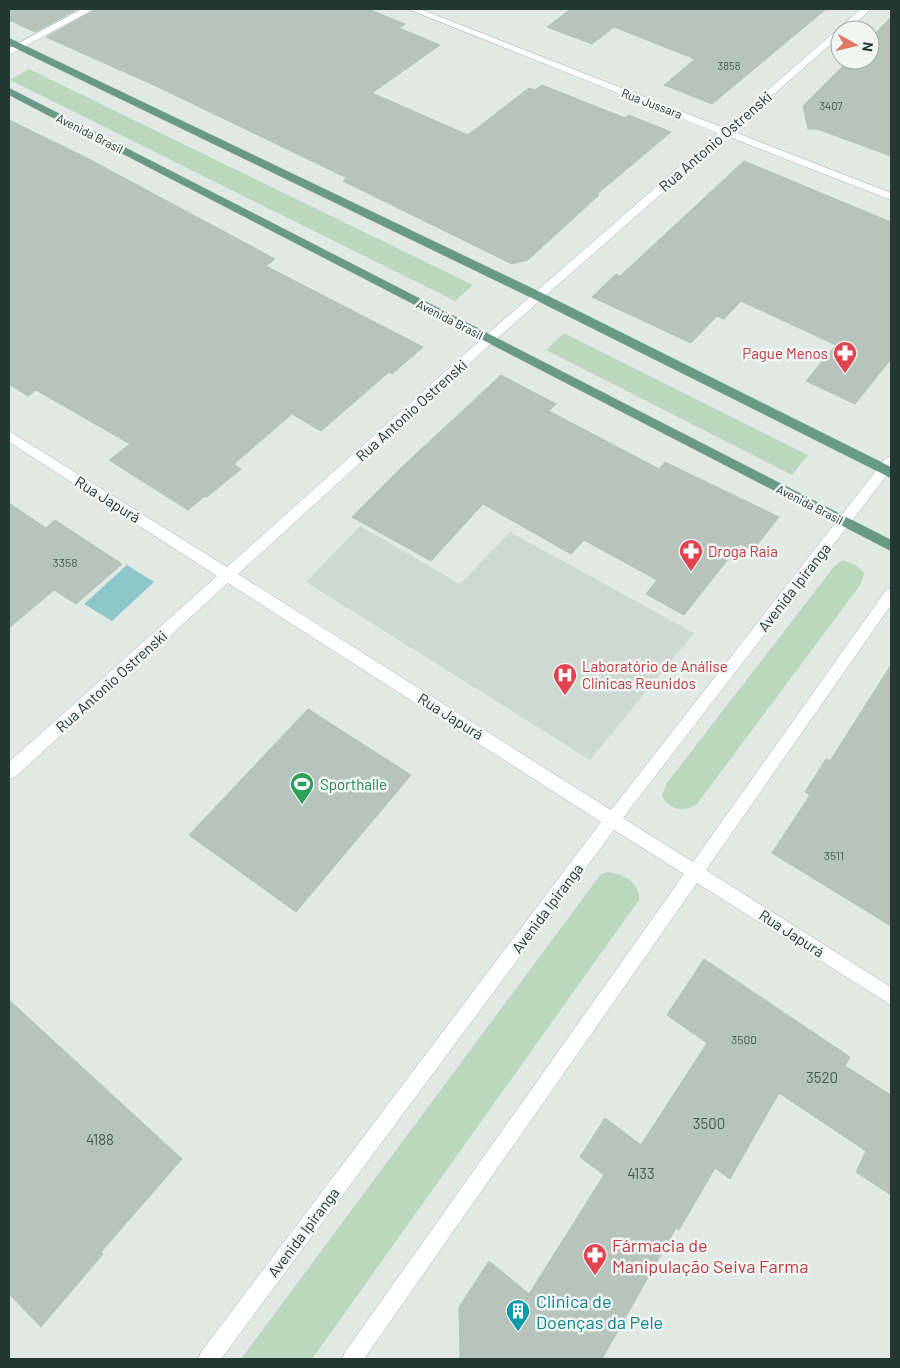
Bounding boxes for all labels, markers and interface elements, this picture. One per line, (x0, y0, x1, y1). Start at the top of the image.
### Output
north arrow (830, 20, 880, 70)
text: N (859, 41, 877, 53)
house number: 3858 (718, 59, 741, 72)
street label: Rua Jussara (620, 85, 684, 121)
street label: Rua Antonio Ostrenski (655, 87, 775, 195)
house number: 3407 (819, 99, 843, 112)
street label: Avenida Brasil (54, 110, 126, 156)
street label: Avenida Brasil (414, 296, 486, 342)
pharmacy icon: Pague Menos (832, 340, 858, 374)
place label: Pague Menos (742, 344, 828, 362)
street label: Rua Antonio Ostrenski (352, 355, 470, 465)
street label: Rua Japurá (72, 472, 144, 526)
street label: Avenida Brasil (774, 481, 846, 527)
pharmacy icon: Droga Raia (678, 538, 704, 572)
street label: Avenida Ipiranga (754, 539, 834, 635)
place label: Droga Raia (708, 542, 778, 560)
house number: 3358 (53, 555, 77, 569)
street label: Rua Antonio Ostrenski (52, 626, 170, 736)
place label: Laboratório de Análise Clínicas Reunidos (582, 657, 728, 692)
hospital icon: Laboratório de Análise Clínicas Reunidos (552, 662, 578, 696)
street label: Rua Japurá (415, 689, 487, 743)
sports icon: Sporthalle (289, 771, 315, 805)
place label: Sporthalle (320, 775, 387, 793)
house number: 3511 (824, 848, 844, 862)
street label: Avenida Ipiranga (508, 860, 586, 956)
street label: Rua Japurá (756, 905, 828, 961)
house number: 3500 (731, 1032, 757, 1046)
house number: 3520 (806, 1068, 838, 1086)
house number: 3500 (693, 1114, 725, 1132)
house number: 4188 (86, 1130, 114, 1148)
house number: 4133 (627, 1164, 655, 1182)
street label: Avenida Ipiranga (264, 1184, 342, 1280)
place label: Fármacia de Manipulação Seiva Farma (612, 1234, 808, 1277)
pharmacy icon: Fármacia de Manipulação Seiva Farma (582, 1242, 608, 1276)
place label: Clinica de Doenças da Pele (536, 1290, 663, 1333)
building icon: Clinica de Doenças da Pele (505, 1298, 531, 1332)

